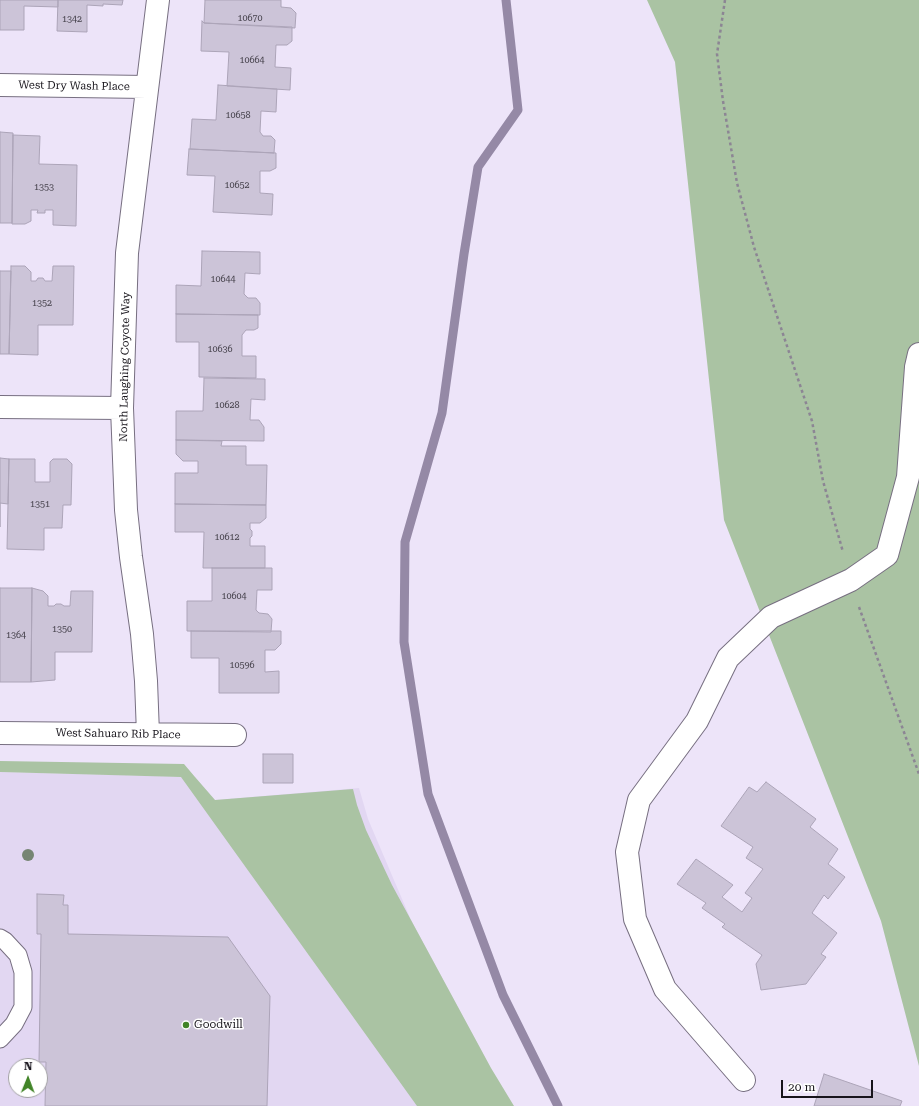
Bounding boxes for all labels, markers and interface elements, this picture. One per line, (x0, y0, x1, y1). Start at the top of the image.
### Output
house number: 10670 (237, 13, 263, 23)
house number: 1342 (62, 14, 82, 24)
house number: 10664 (239, 55, 265, 65)
street label: West Dry Wash Place (18, 78, 130, 94)
house number: 10658 (225, 110, 251, 120)
house number: 10652 (224, 180, 250, 190)
house number: 1353 (34, 182, 54, 192)
house number: 10644 (210, 274, 236, 284)
street label: North Laughing Coyote Way (117, 292, 133, 442)
house number: 1352 (32, 298, 52, 308)
house number: 10636 (207, 344, 233, 354)
house number: 10628 (214, 400, 240, 410)
house number: 1351 (30, 499, 50, 509)
house number: 10612 (214, 532, 240, 542)
house number: 10604 (221, 591, 247, 601)
house number: 1350 (52, 624, 72, 634)
house number: 1364 (6, 630, 26, 640)
house number: 10596 (229, 660, 255, 670)
street label: West Sahuaro Rib Place (55, 726, 181, 742)
place label: Goodwill (194, 1018, 243, 1032)
marker: Goodwill (181, 1020, 191, 1030)
north arrow (8, 1058, 48, 1098)
text: N (24, 1060, 33, 1073)
scale bar (783, 1072, 875, 1098)
text: 20 m (788, 1080, 815, 1094)

